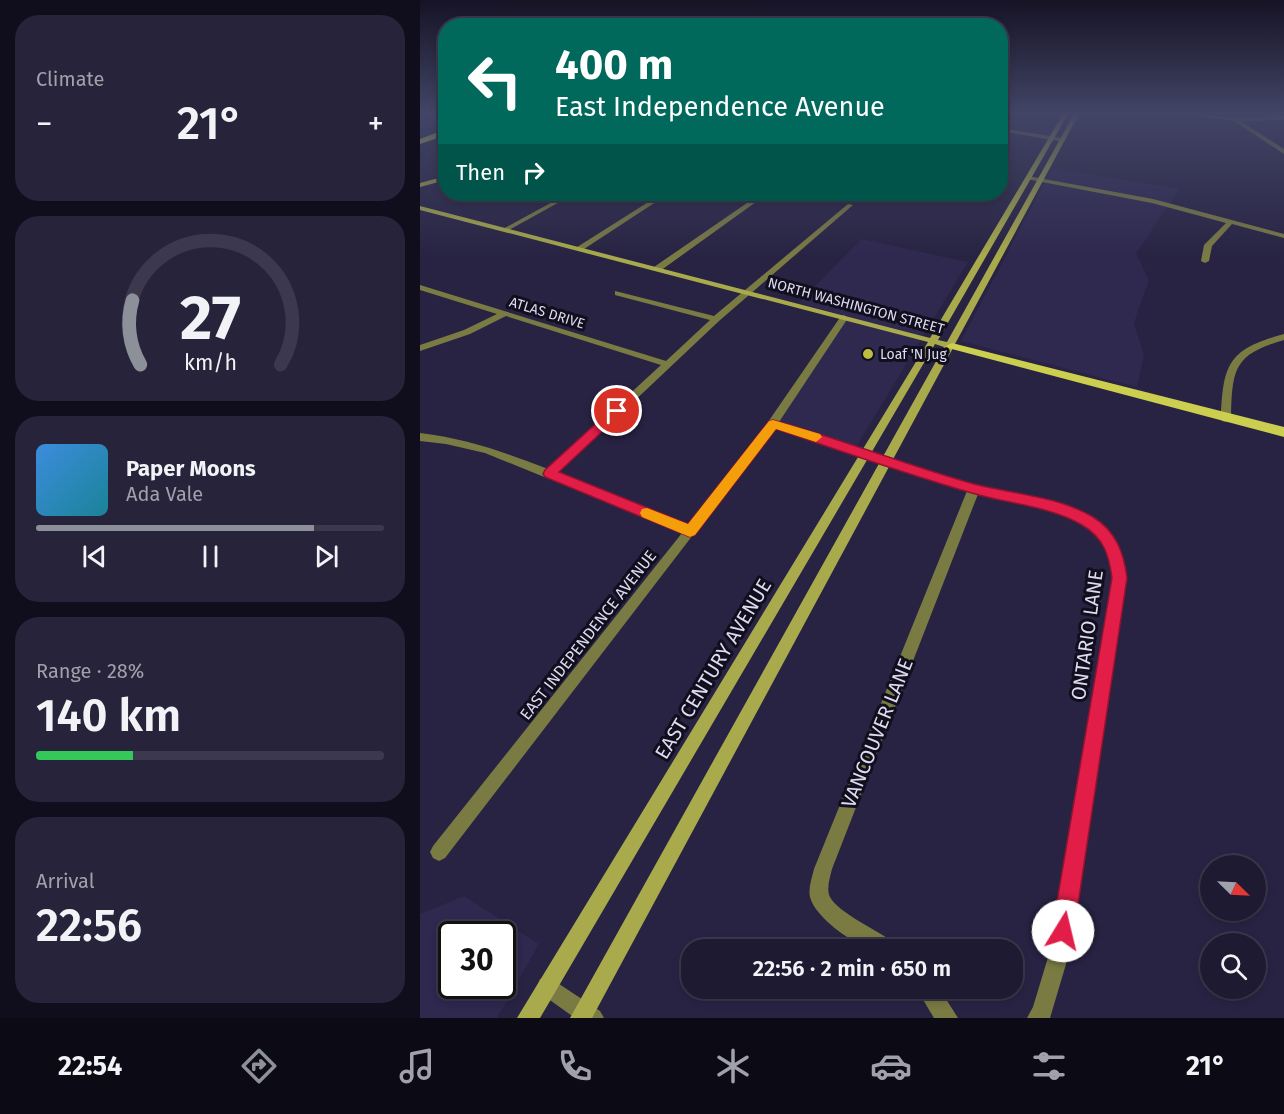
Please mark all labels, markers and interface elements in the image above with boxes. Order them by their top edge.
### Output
text: 400 m [555,40,673,90]
icon: left [456,42,534,120]
text: Climate [36,67,104,91]
text: East Independence Avenue [555,91,885,123]
text: 21° [177,97,243,151]
text: − [36,104,53,144]
text: + [368,104,384,144]
icon: right [517,156,550,189]
text: Then [456,159,505,186]
street label: NORTH WASHINGTON STREET [766,274,947,338]
text: 27 [180,282,240,357]
street label: ATLAS DRIVE [507,293,587,333]
place label: Loaf 'N Jug [880,346,947,363]
marker: Loaf 'N Jug [861,347,875,361]
text: km/h [183,351,237,377]
pin [591,385,642,436]
icon: arrive [600,394,633,427]
text: Paper Moons [126,455,256,482]
text: Ada Vale [126,482,203,506]
icon: previous [78,540,111,573]
icon: pause [194,540,227,573]
icon: next [310,540,343,573]
street label: EAST INDEPENDENCE AVENUE [516,546,660,724]
street label: ONTARIO LANE [1066,568,1108,702]
street label: EAST CENTURY AVENUE [650,575,776,763]
street label: VANCOUVER LANE [836,655,918,811]
text: Range · 28% [36,659,144,683]
text: 140 km [36,689,181,743]
north arrow [1200,855,1266,921]
map controls [1200,855,1266,999]
text: Arrival [36,869,95,893]
text: 22:56 [36,899,142,953]
position arrow [1031,899,1095,963]
speed limit sign: 30 [438,921,516,999]
button: search [1200,933,1266,999]
text: 22:56 · 2 min · 650 m [753,955,951,982]
icon: directions [238,1045,280,1087]
icon: music [396,1045,438,1087]
icon: phone [554,1045,596,1087]
icon: climate [712,1045,754,1087]
icon: car [870,1045,912,1087]
icon: filters [1028,1045,1070,1087]
text: 22:54 [58,1050,122,1082]
text: 21° [1186,1050,1226,1082]

